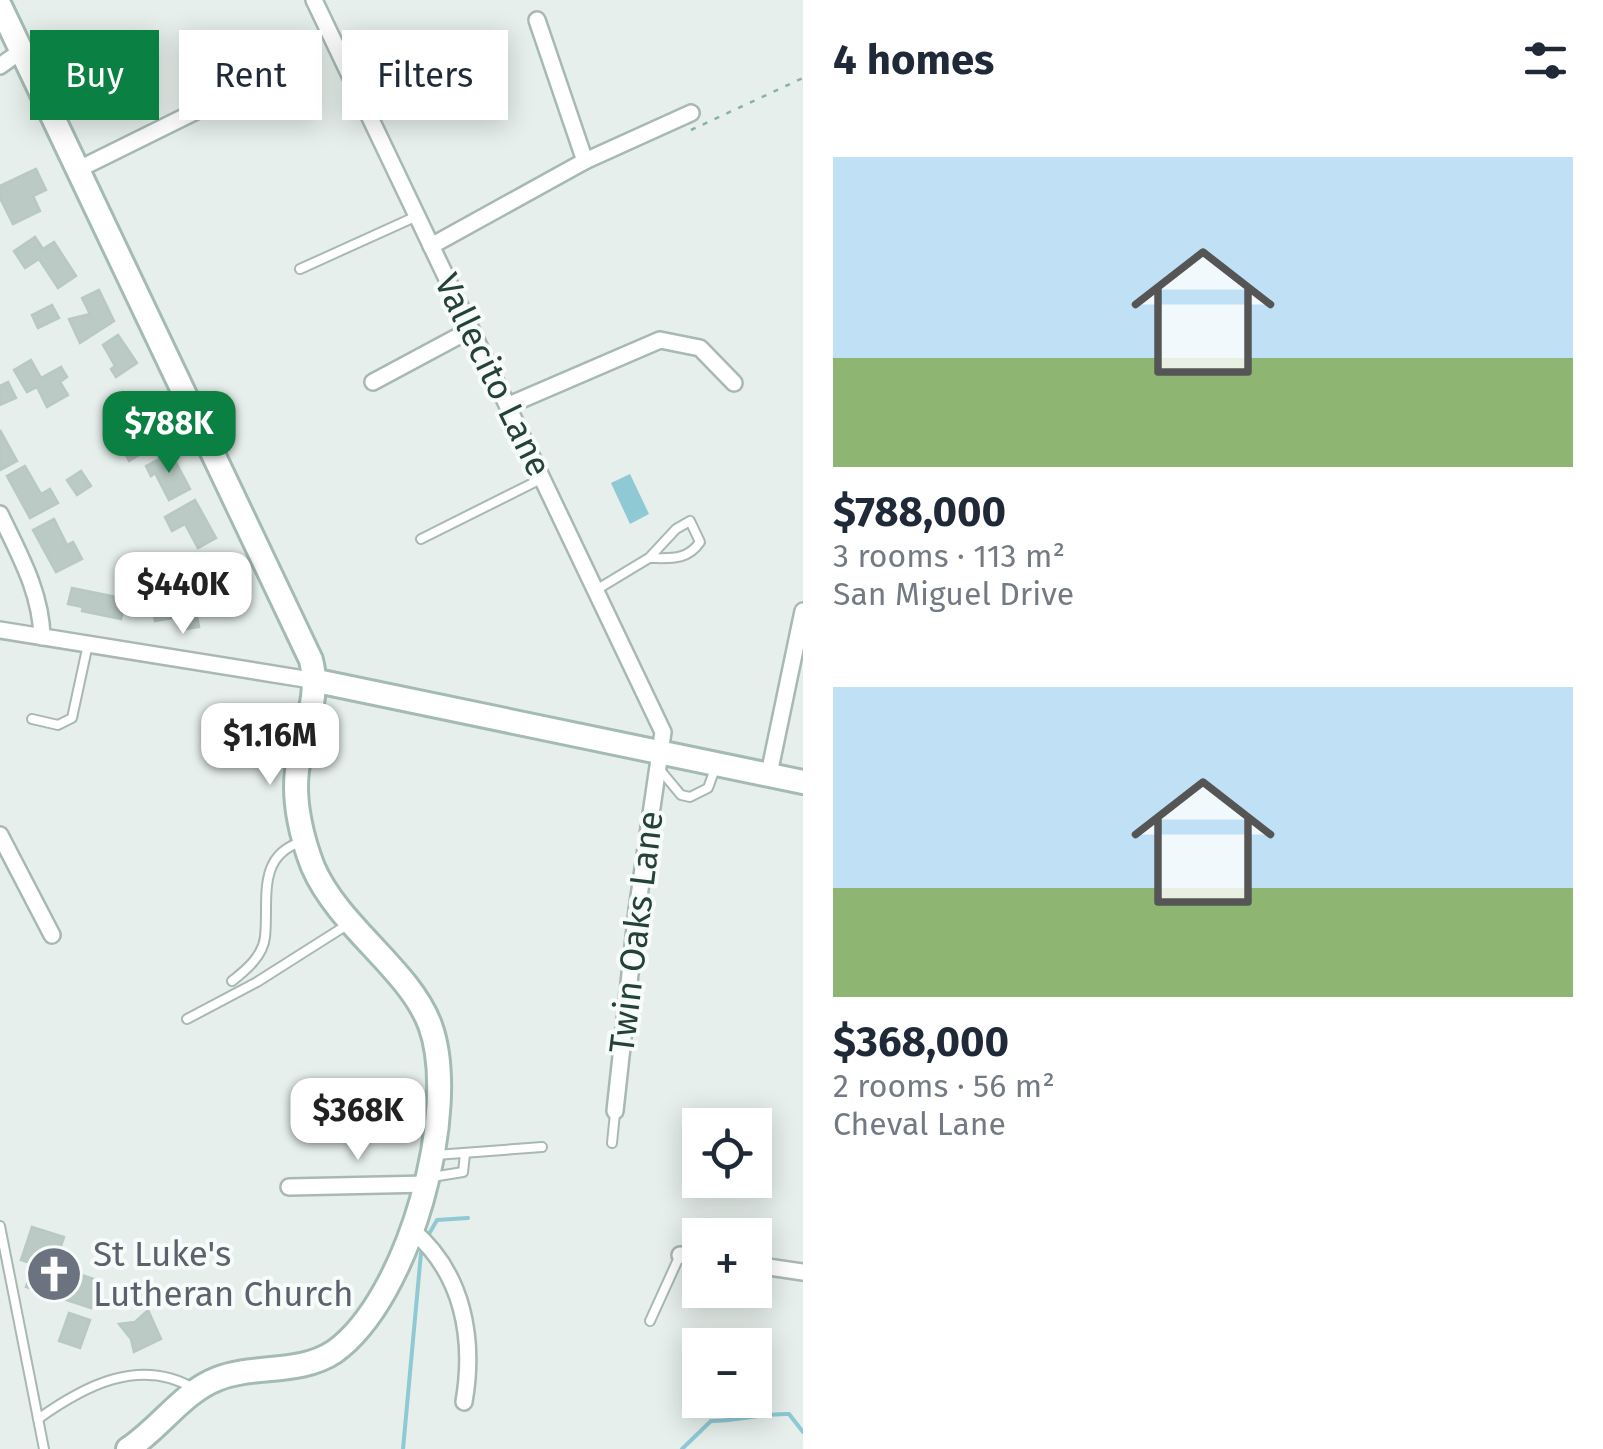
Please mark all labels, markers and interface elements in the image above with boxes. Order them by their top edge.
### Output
chip: Buy [30,30,159,120]
chip: Rent [179,30,322,120]
chip: Filters [342,30,508,120]
icon: filters [1518,33,1573,88]
text: 4 homes [833,35,994,85]
icon: home [1113,222,1293,402]
street label: Vallecito Lane [426,267,560,483]
pin: $788K [99,391,239,476]
text: $788K [125,404,213,442]
text: $788,000 [833,487,1006,537]
text: 3 rooms · 113 m² [833,537,1065,575]
pin: $440K [113,552,253,637]
text: $440K [137,565,229,603]
text: San Miguel Drive [833,575,1074,613]
pin: $1.16M [189,703,351,788]
text: $1.16M [223,716,317,754]
icon: home [1113,752,1293,932]
street label: Twin Oaks Lane [600,808,672,1056]
text: $368,000 [833,1017,1009,1067]
text: 2 rooms · 56 m² [833,1067,1055,1105]
pin: $368K [288,1078,428,1163]
text: $368K [312,1091,404,1129]
text: Cheval Lane [833,1105,1006,1143]
map controls [682,1108,772,1418]
button: locate [682,1108,772,1198]
button: + [682,1218,772,1308]
place label: St Luke's Lutheran Church [93,1233,353,1315]
church icon: St Luke's Lutheran Church [24,1244,84,1304]
button: − [682,1328,772,1418]

